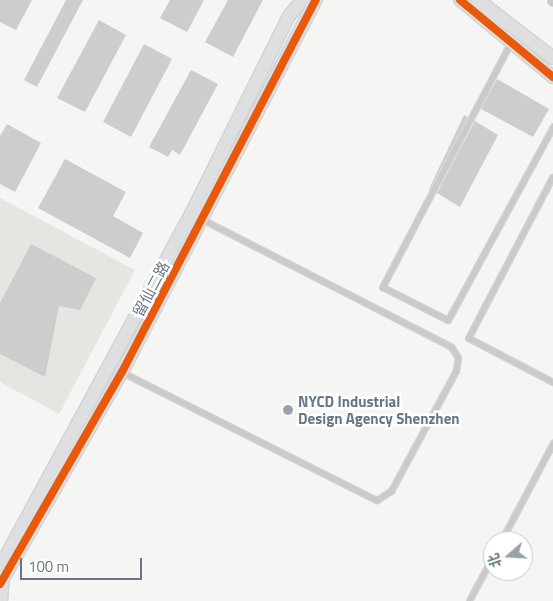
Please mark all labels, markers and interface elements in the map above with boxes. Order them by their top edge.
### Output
street label: 留仙二路 [129,258,173,320]
place label: NYCD Industrial Design Agency Shenzhen [298,392,460,427]
marker: NYCD Industrial Design Agency Shenzhen [282,404,294,416]
north arrow [483,531,533,581]
scale bar [22,548,145,580]
text: 北 [482,551,506,571]
text: 100 m [28,555,69,578]

